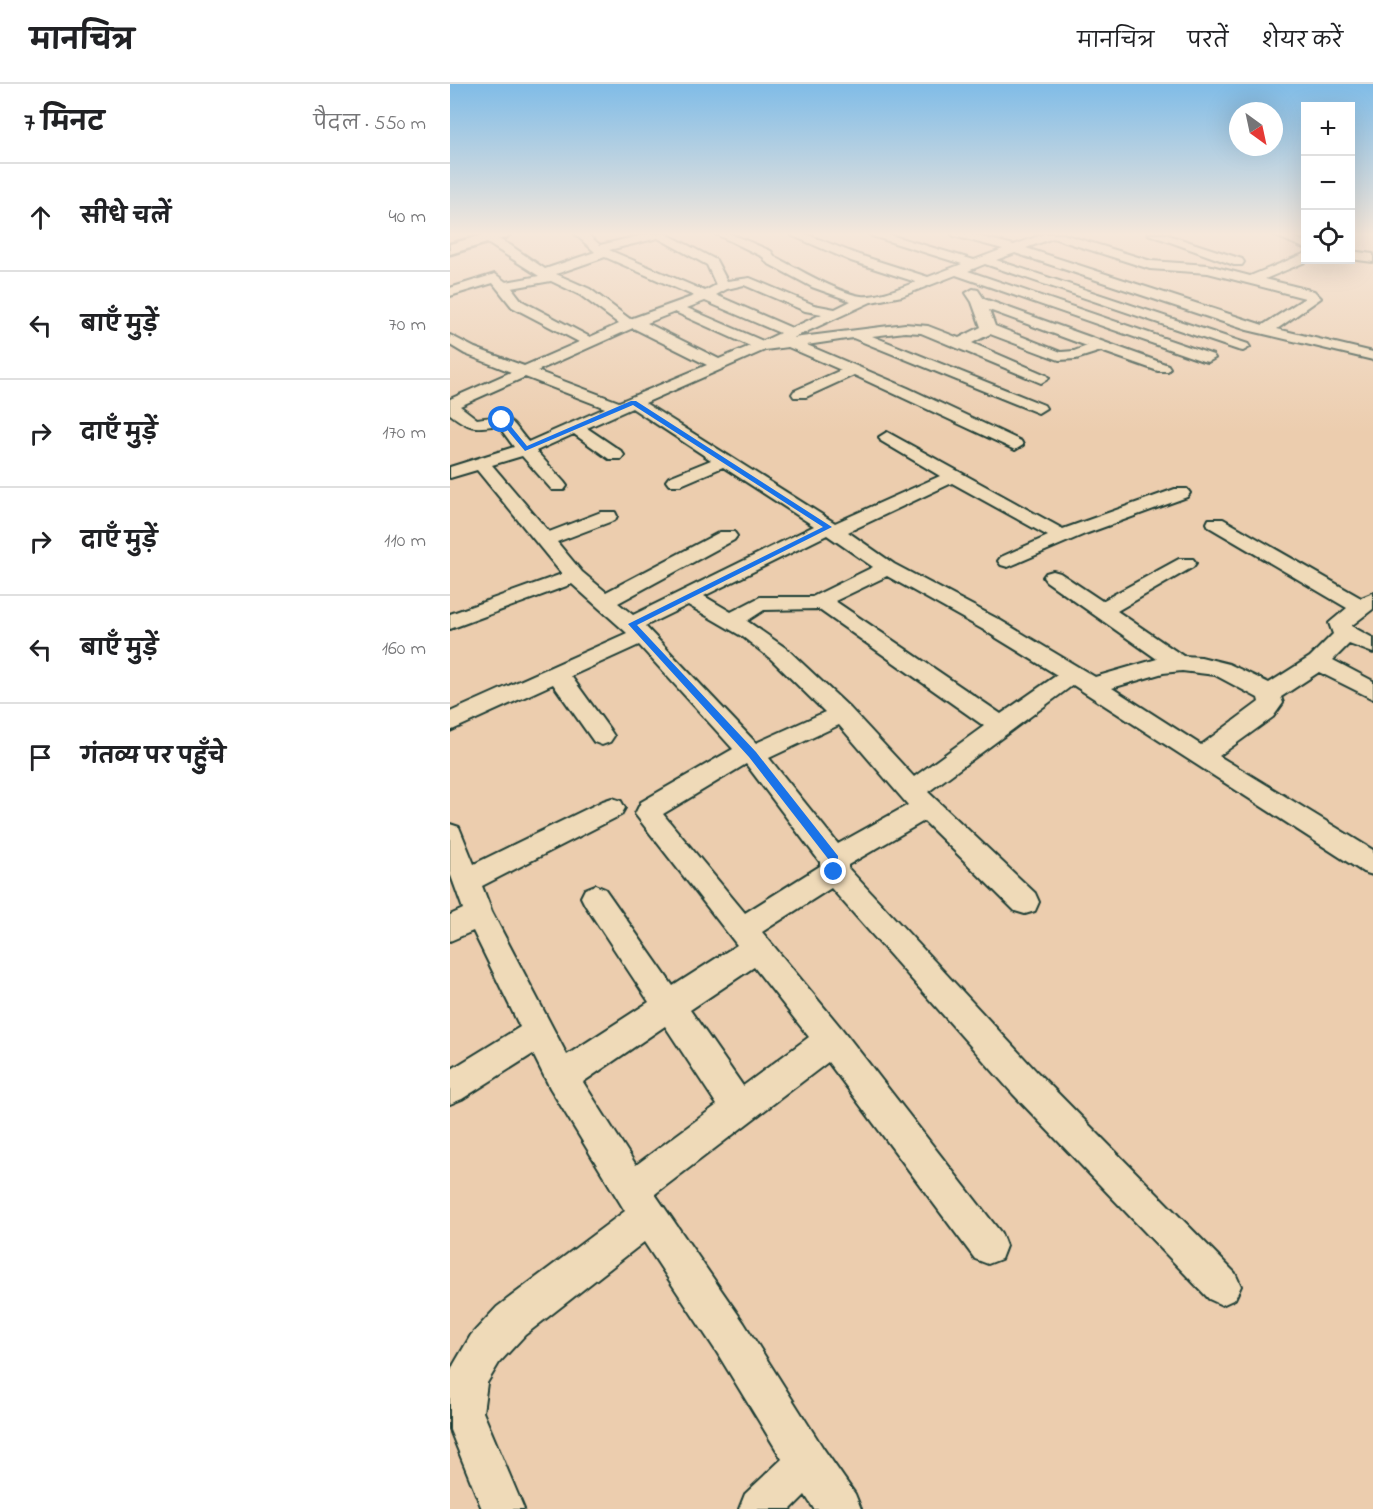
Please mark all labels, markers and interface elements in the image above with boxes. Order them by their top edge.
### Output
text: मानचित्र [30,22,134,63]
text: मानचित्र [1077,27,1154,57]
text: परतें [1187,27,1228,57]
text: शेयर करें [1261,27,1343,57]
north arrow [1229,102,1283,156]
map controls [1301,102,1355,264]
button: + [1301,102,1355,156]
text: 7 मिनट [24,105,104,143]
text: पैदल · 550 m [313,110,426,139]
button: − [1301,156,1355,210]
icon: ahead [24,201,57,234]
text: सीधे चलें [81,202,171,234]
text: 40 m [389,203,426,232]
button: locate [1301,210,1355,264]
icon: left [24,309,57,342]
text: बाएँ मुड़ें [81,310,158,342]
text: 70 m [389,311,426,340]
route start [488,406,514,432]
icon: right [24,417,57,450]
text: दाएँ मुड़ें [81,418,157,450]
text: 170 m [382,419,426,448]
icon: right [24,525,57,558]
text: दाएँ मुड़ें [81,526,157,558]
text: 110 m [384,527,426,556]
icon: left [24,633,57,666]
text: बाएँ मुड़ें [81,634,158,666]
text: 160 m [382,635,426,664]
icon: arrive [24,741,57,774]
text: गंतव्य पर पहुँचे [81,742,226,774]
route end [820,858,846,884]

